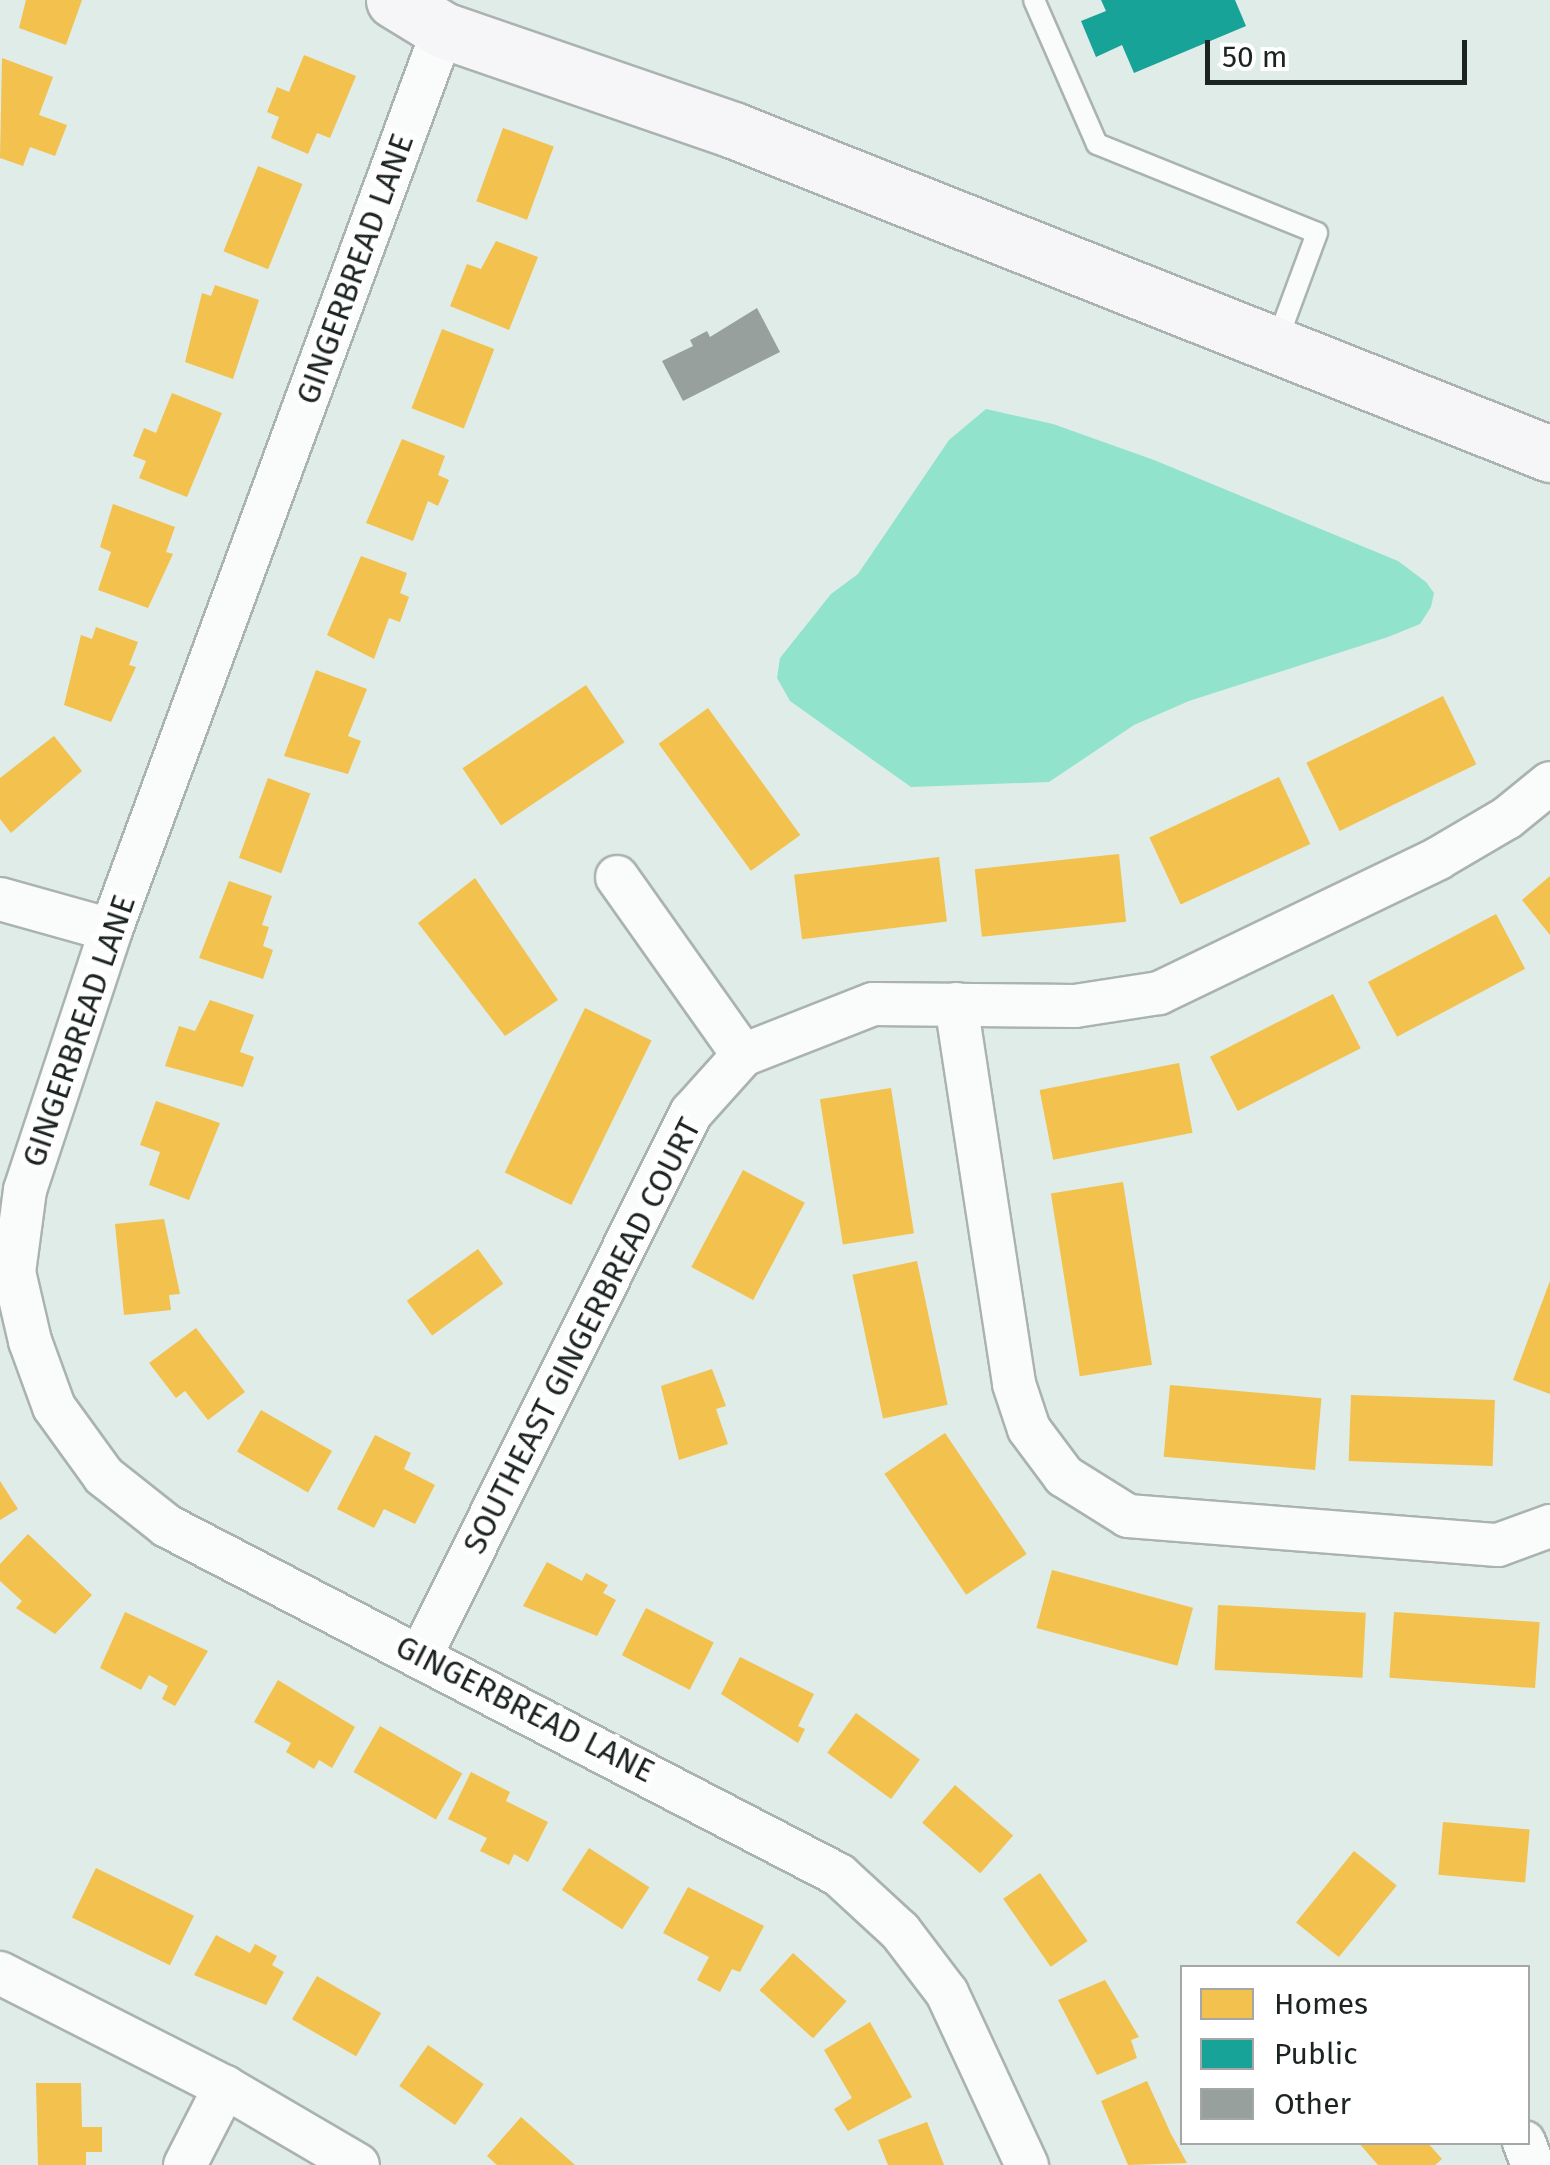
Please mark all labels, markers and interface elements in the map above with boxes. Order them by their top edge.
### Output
scale bar [1210,20,1472,82]
text: 50 m [1222,39,1287,75]
street label: GINGERBREAD LANE [288,129,422,409]
street label: GINGERBREAD LANE [14,890,144,1172]
street label: SOUTHEAST GINGERBREAD COURT [455,1112,709,1560]
street label: GINGERBREAD LANE [389,1627,661,1791]
legend [1180,1965,1530,2145]
text: Homes [1274,1986,1368,2022]
text: Public [1274,2036,1358,2072]
text: Other [1274,2086,1351,2122]

